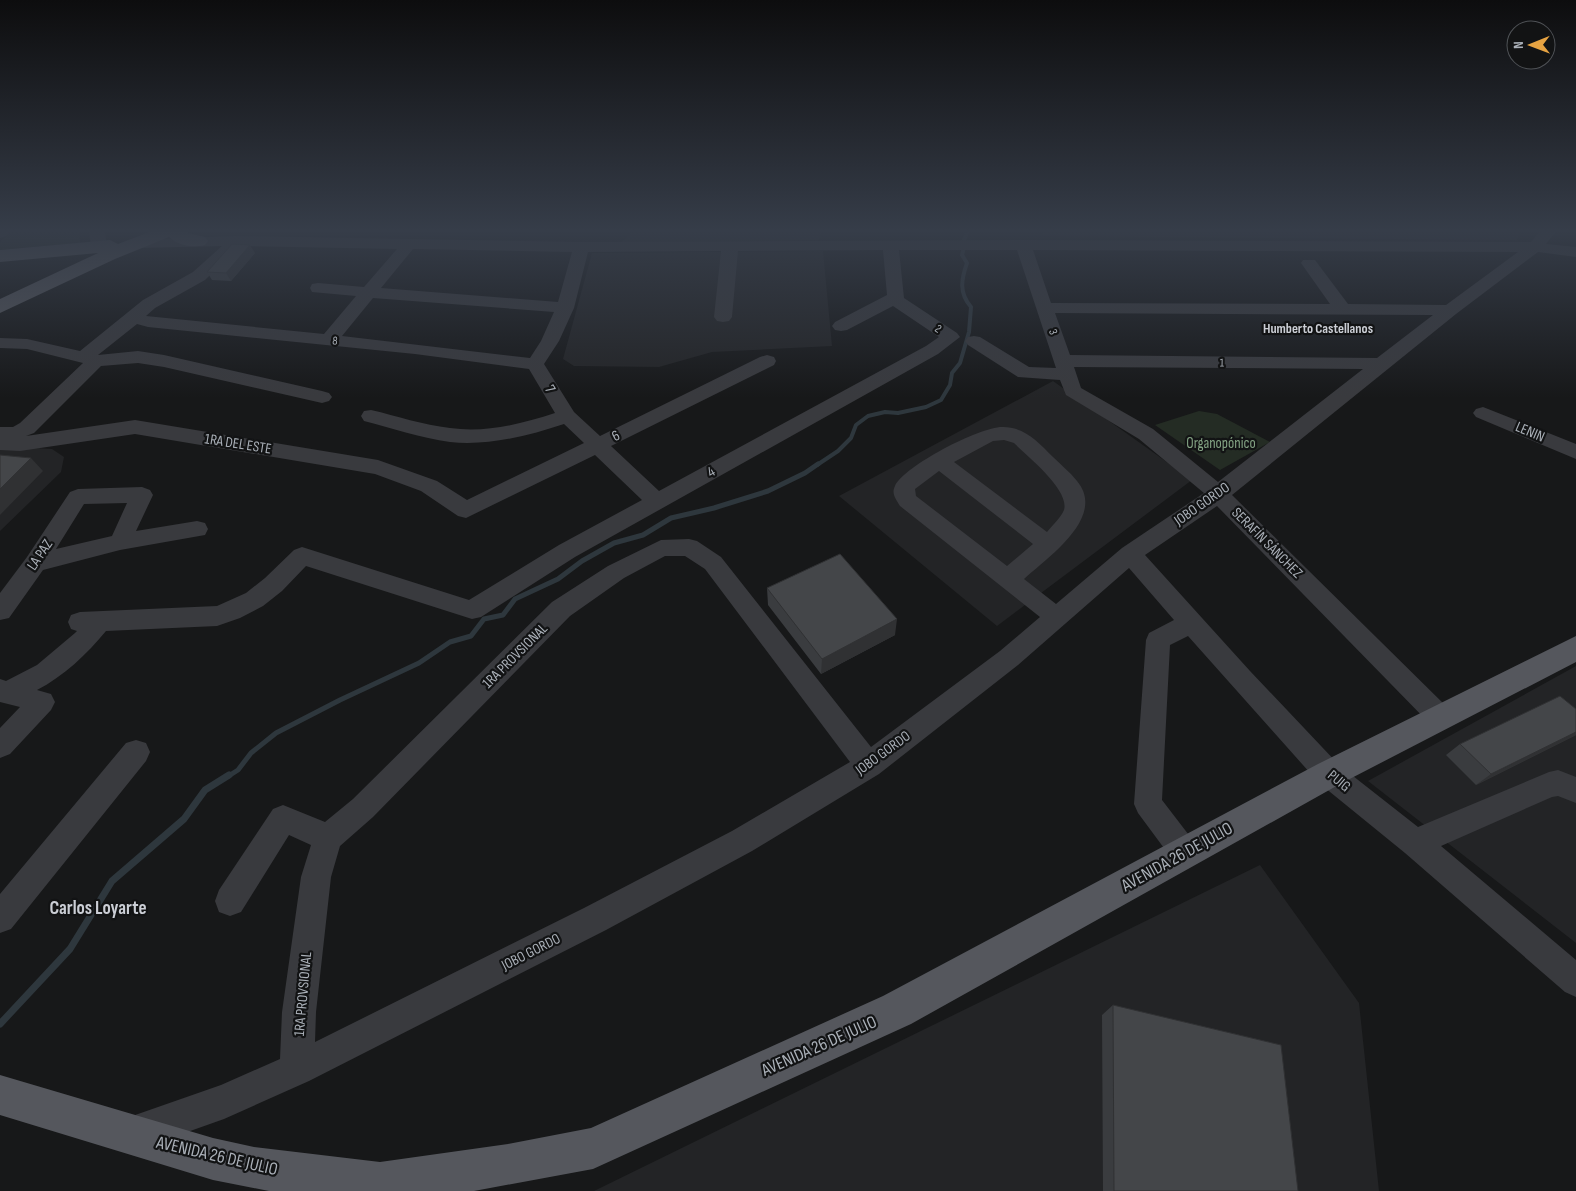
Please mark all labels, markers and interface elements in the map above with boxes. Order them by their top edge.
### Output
north arrow [1506,20,1556,70]
text: N [1510,41,1527,49]
district label: Humberto Castellanos [1263,320,1373,337]
street label: 2 [932,321,944,337]
street label: 3 [1045,327,1061,337]
street label: 8 [332,333,338,349]
street label: 1 [1220,355,1225,371]
street label: 7 [540,382,560,396]
street label: LENIN [1512,417,1548,447]
street label: 6 [609,426,623,446]
street label: 1RA DEL ESTE [203,429,273,459]
park label: Organopónico [1186,434,1256,453]
street label: 4 [704,462,718,482]
street label: JOBO GORDO [1170,478,1233,531]
street label: SERAFÍN SÁNCHEZ [1228,504,1306,582]
street label: LA PAZ [23,536,57,574]
street label: 1RA PROVSIONAL [478,619,552,693]
street label: JOBO GORDO [851,727,914,780]
street label: PUIG [1324,766,1354,796]
street label: AVENIDA 26 DE JULIO [1117,818,1236,897]
district label: Carlos Loyarte [50,897,147,920]
street label: JOBO GORDO [497,929,564,975]
street label: 1RA PROVSIONAL [290,951,316,1037]
street label: AVENIDA 26 DE JULIO [757,1011,880,1081]
street label: AVENIDA 26 DE JULIO [153,1132,280,1180]

